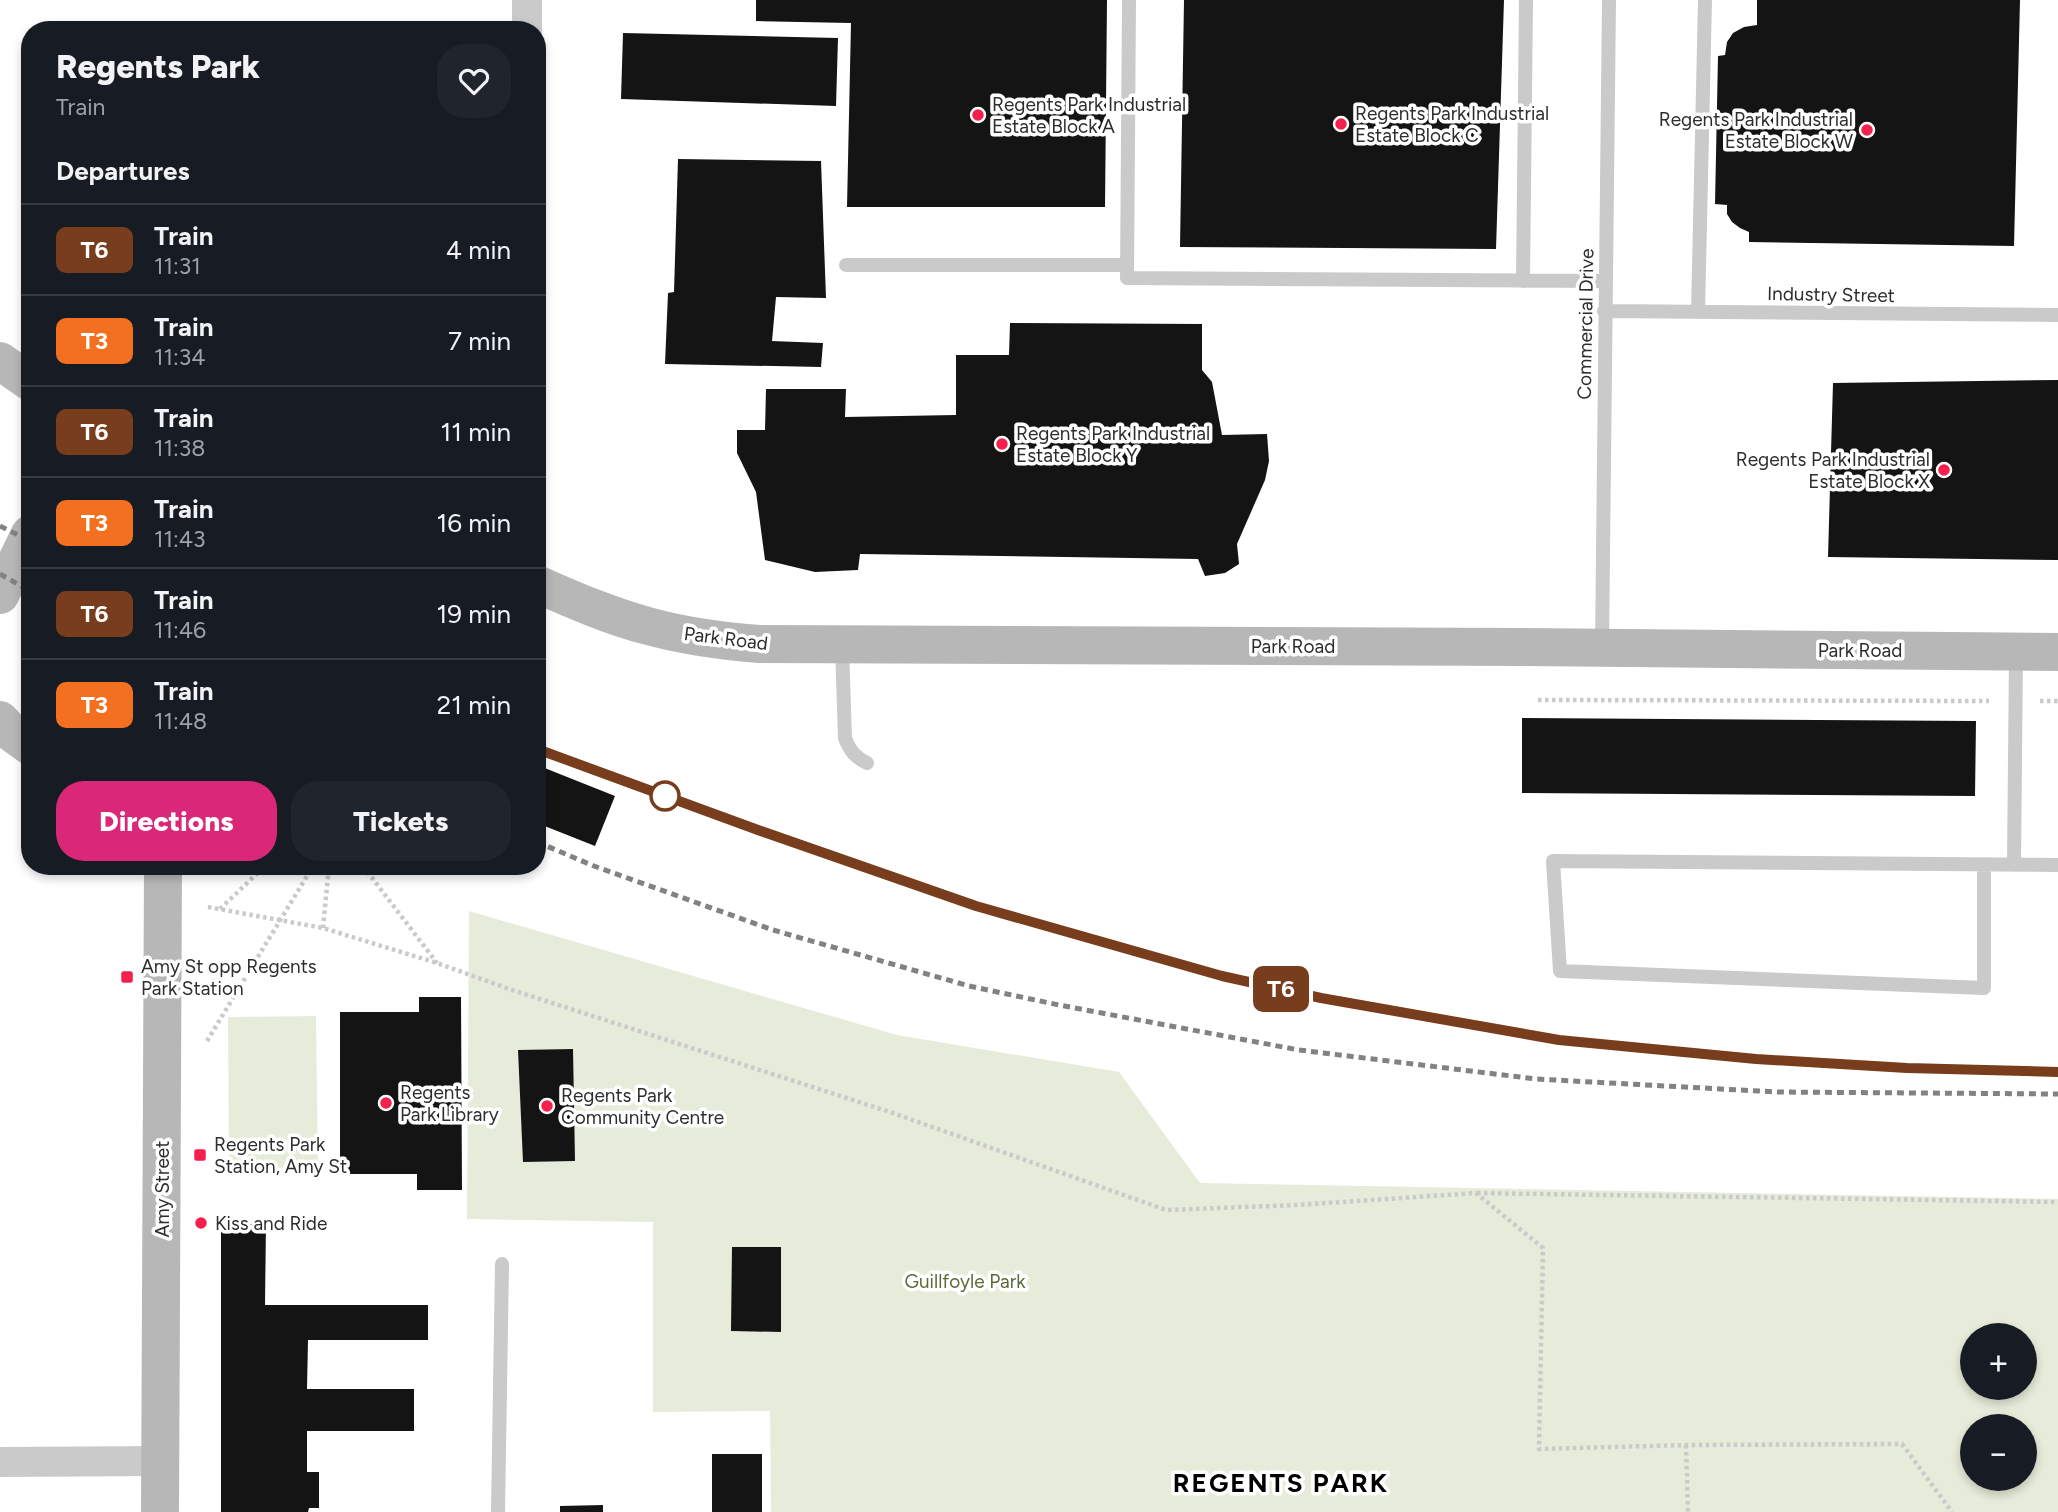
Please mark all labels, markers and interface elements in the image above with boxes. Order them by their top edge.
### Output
button: heart [437,44,511,118]
text: Regents Park [56,47,260,86]
text: Train [56,93,105,121]
place label: Regents Park Industrial Estate Block A [992,93,1186,138]
place label: Regents Park Industrial Estate Block C [1355,102,1549,147]
marker: Regents Park Industrial Estate Block A [970,107,986,123]
place label: Regents Park Industrial Estate Block W [1659,108,1854,153]
marker: Regents Park Industrial Estate Block C [1333,116,1349,132]
marker: Regents Park Industrial Estate Block W [1859,122,1875,138]
text: Departures [56,155,190,187]
text: Train [154,220,214,252]
text: 4 min [446,234,511,266]
text: T6 [81,235,108,264]
street label: Commercial Drive [1573,248,1598,400]
text: 11:31 [154,252,201,280]
street label: Industry Street [1767,282,1895,307]
text: Train [154,311,214,343]
text: 7 min [448,325,511,357]
text: T3 [81,326,108,355]
text: 11:34 [154,343,206,371]
text: Train [154,402,214,434]
text: 11 min [440,416,511,448]
text: T6 [81,417,108,446]
place label: Regents Park Industrial Estate Block Y [1016,422,1210,467]
text: 11:38 [154,434,205,462]
marker: Regents Park Industrial Estate Block Y [994,436,1010,452]
place label: Regents Park Industrial Estate Block X [1736,448,1930,493]
marker: Regents Park Industrial Estate Block X [1936,462,1952,478]
text: Train [154,493,214,525]
text: 16 min [436,507,511,539]
text: T3 [81,508,108,537]
text: 11:43 [154,525,206,553]
text: Train [154,584,214,616]
text: 19 min [436,598,511,630]
text: T6 [81,599,108,628]
text: 11:46 [154,616,206,644]
street label: Park Road [683,622,769,655]
street label: Park Road [1251,635,1335,658]
street label: Park Road [1818,639,1902,662]
text: Train [154,675,214,707]
text: 21 min [437,689,511,721]
text: T3 [81,690,108,719]
text: 11:48 [154,707,207,735]
button: Directions [56,781,277,861]
button: Tickets [291,781,511,861]
unlabelled marker [650,781,680,811]
place label: Amy St opp Regents Park Station [141,955,317,1000]
line badge: T6 [1250,966,1312,1012]
marker: Amy St opp Regents Park Station [119,969,135,985]
text: T6 [1267,974,1295,1003]
place label: Regents Park Library [400,1081,499,1126]
place label: Regents Park Community Centre [561,1084,724,1129]
marker: Regents Park Library [378,1095,394,1111]
marker: Regents Park Community Centre [539,1098,555,1114]
place label: Regents Park Station, Amy St [214,1133,347,1178]
street label: Amy Street [151,1141,174,1237]
marker: Regents Park Station, Amy St [192,1147,208,1163]
place label: Kiss and Ride [215,1212,327,1235]
marker: Kiss and Ride [193,1215,209,1231]
park label: Guillfoyle Park [905,1270,1026,1293]
map controls [1960,1323,2037,1491]
button: + [1960,1323,2037,1400]
button: − [1960,1414,2037,1491]
district label: REGENTS PARK [1173,1467,1389,1499]

